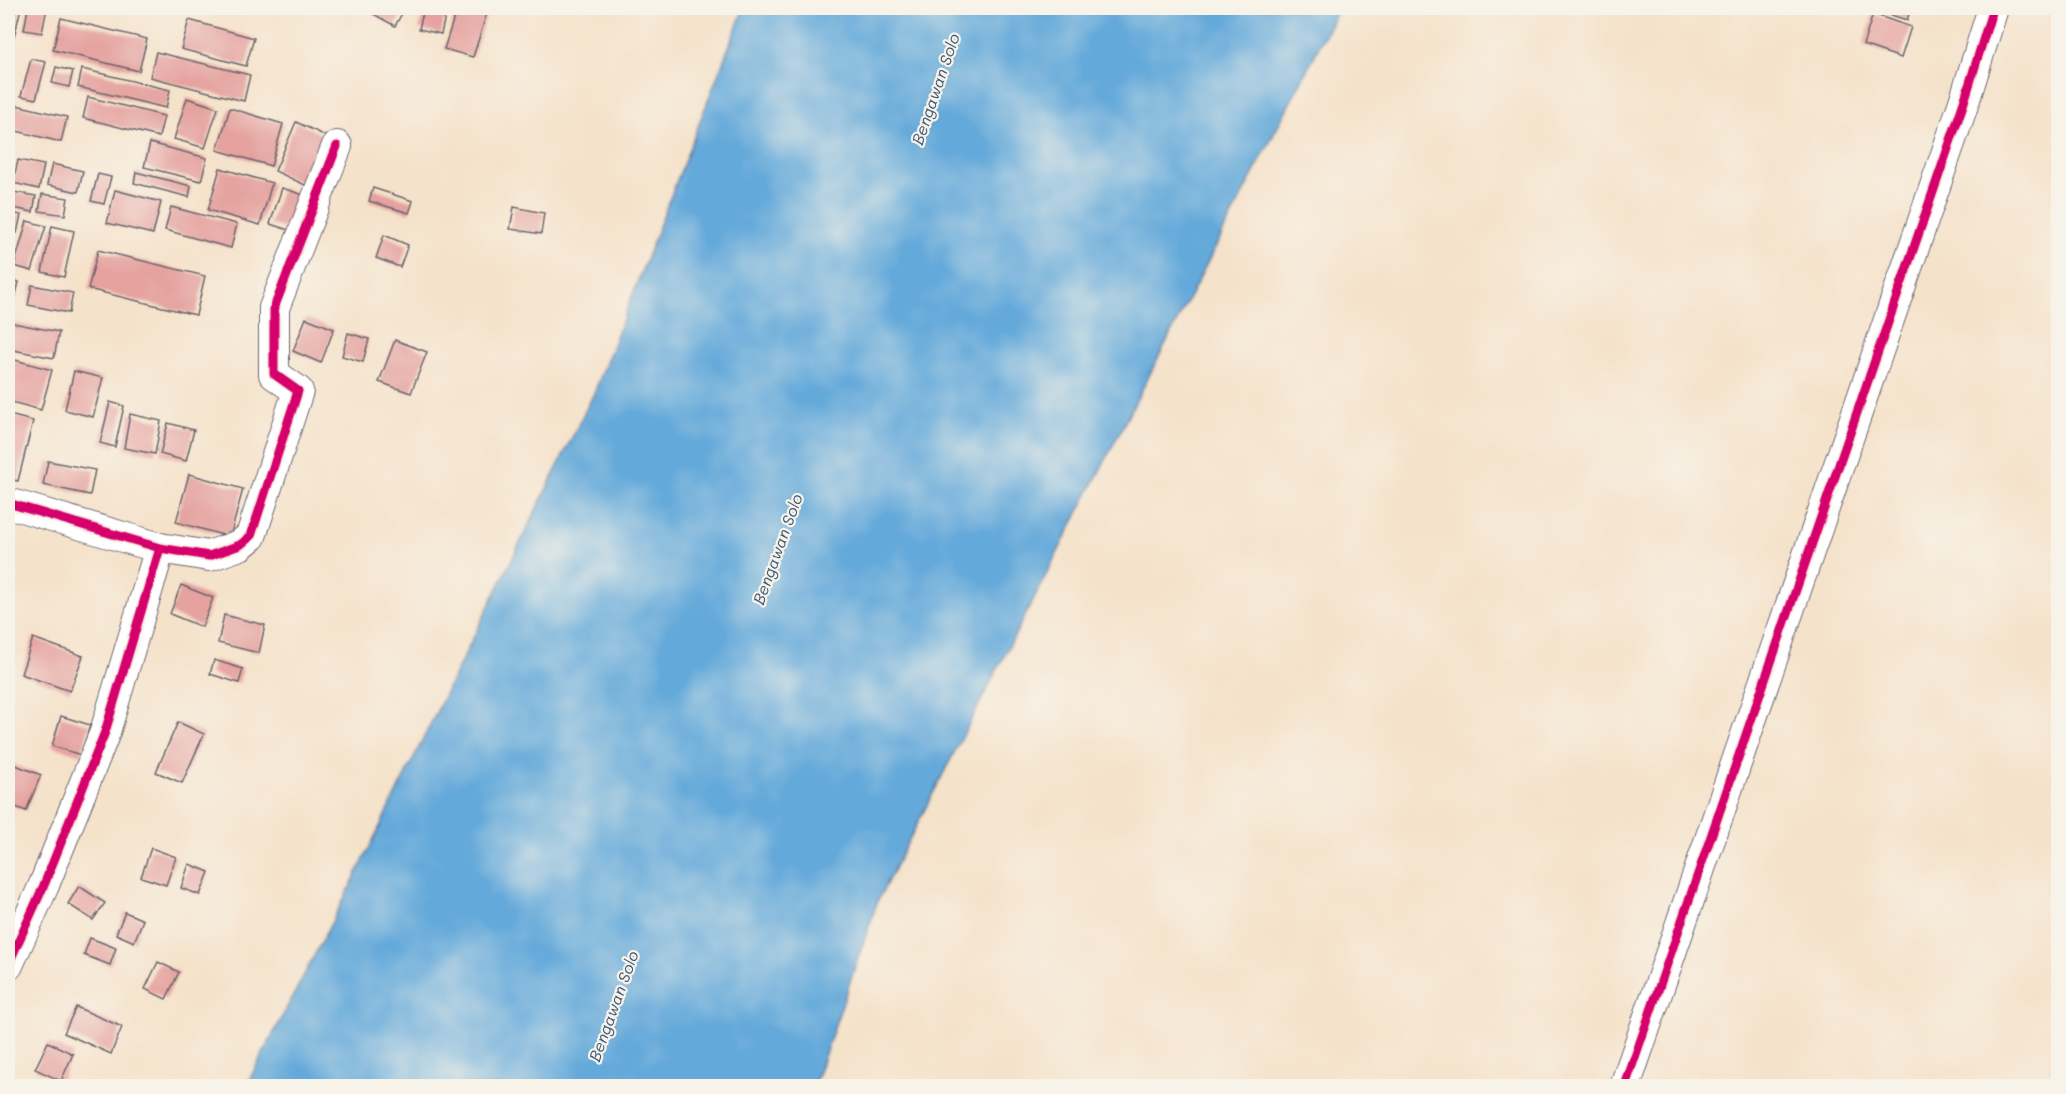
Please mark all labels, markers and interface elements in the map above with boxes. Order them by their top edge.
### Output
water label: Bengawan Solo [906,30,964,147]
water label: Bengawan Solo [747,490,807,607]
water label: Bengawan Solo [583,947,643,1064]

